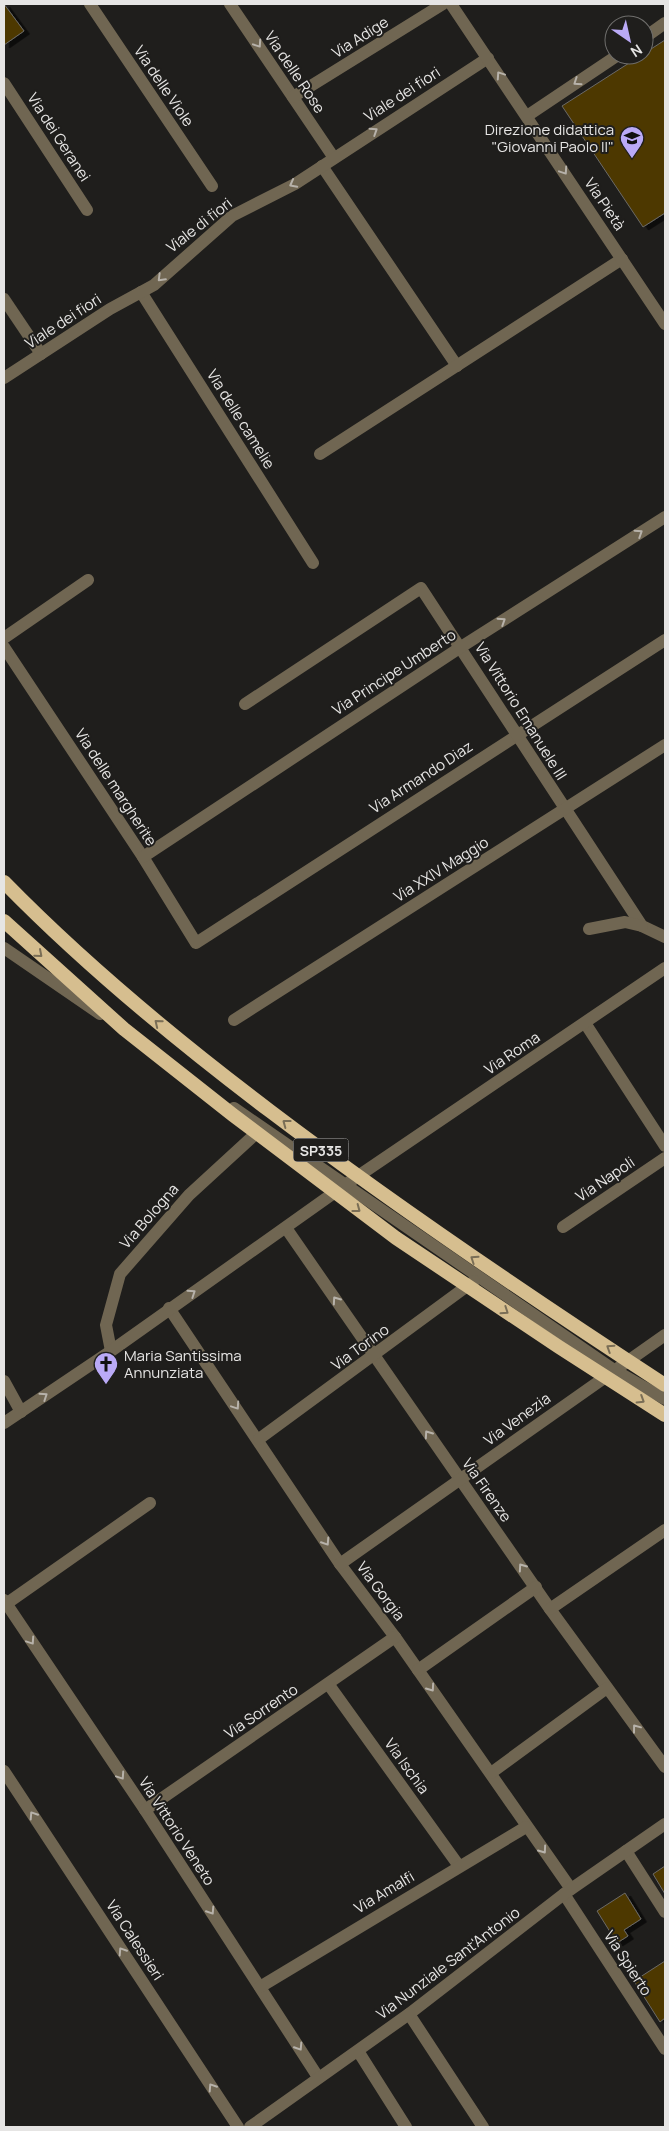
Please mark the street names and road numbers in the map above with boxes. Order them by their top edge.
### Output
street label: Via Adige [328,11,393,63]
street label: Via delle Rose [260,27,330,117]
street label: Via delle Viole [129,41,199,131]
street label: Viale dei fiori [360,62,444,126]
street label: Via dei Geranei [23,89,95,185]
street label: Via Pietà [580,174,630,234]
street label: Viale di fiori [162,193,236,257]
street label: Viale dei fiori [21,289,105,353]
street label: Via delle camelie [202,365,280,473]
street label: Via Principe Umberto [328,624,460,720]
street label: Via Vittorio Emanuele III [470,638,572,784]
street label: Via delle margherite [70,724,162,850]
street label: Via Armando Diaz [365,736,477,818]
street label: Via XXIV Maggio [389,831,493,907]
street label: Via Roma [480,1027,544,1079]
road number: SP335 [294,1138,348,1162]
street label: Via Napoli [571,1152,639,1206]
street label: Via Bologna [115,1179,183,1253]
street label: Via Torino [327,1319,393,1375]
street label: Via Venezia [479,1388,555,1450]
street label: Via Firenze [457,1454,517,1526]
street label: Via Gorgia [352,1557,410,1625]
street label: Via Sorrento [220,1679,302,1743]
street label: Via Ischia [380,1734,434,1798]
street label: Via Vittorio Veneto [134,1773,220,1889]
street label: Via Amalfi [350,1866,418,1918]
street label: Via Calessieri [101,1896,169,1984]
street label: Via Nunziale Sant'Antonio [372,1902,524,2024]
street label: Via Spierto [599,1926,657,2000]

